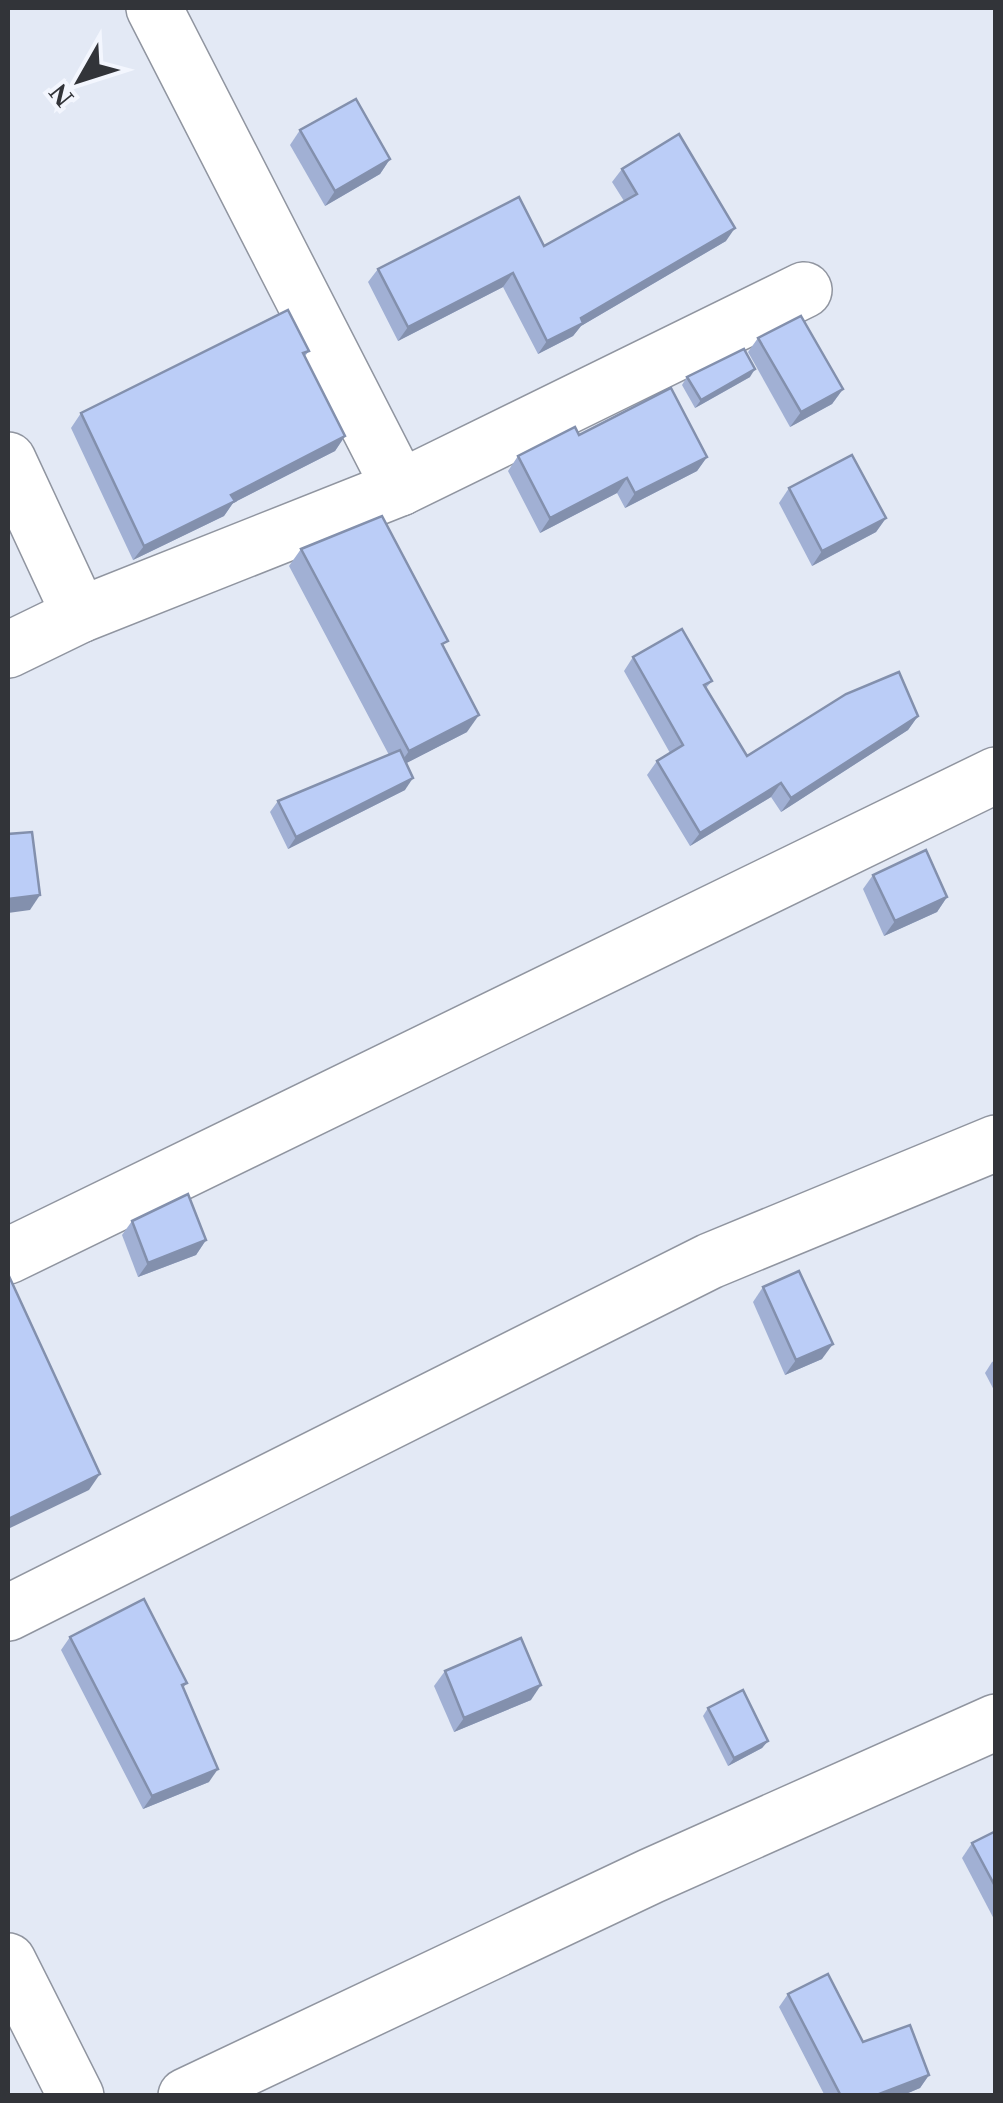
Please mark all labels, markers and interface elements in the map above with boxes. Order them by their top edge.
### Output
north arrow [30,30,130,130]
text: N [43,78,79,113]

